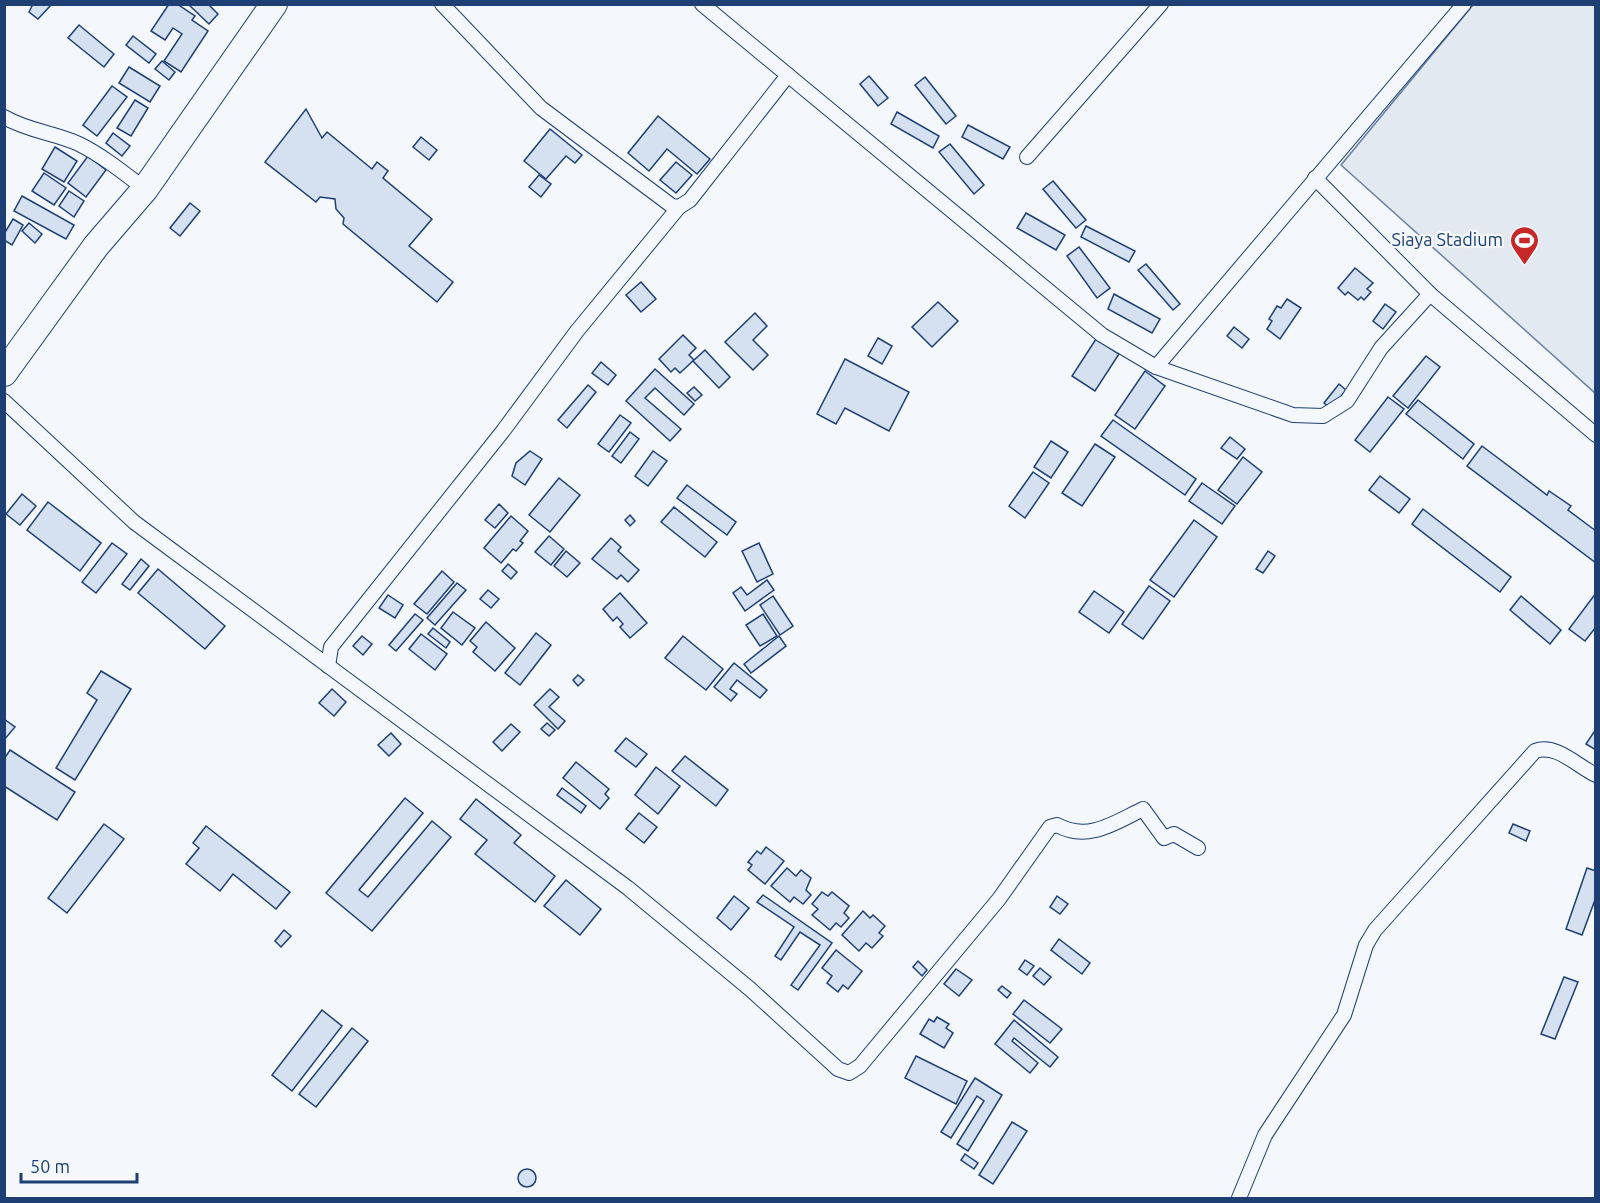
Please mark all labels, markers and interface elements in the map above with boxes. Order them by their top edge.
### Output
sports icon: Siaya Stadium [1508,224,1540,266]
place label: Siaya Stadium [1391,229,1503,249]
scale bar [21,1146,136,1184]
text: 50 m [30,1156,70,1176]

